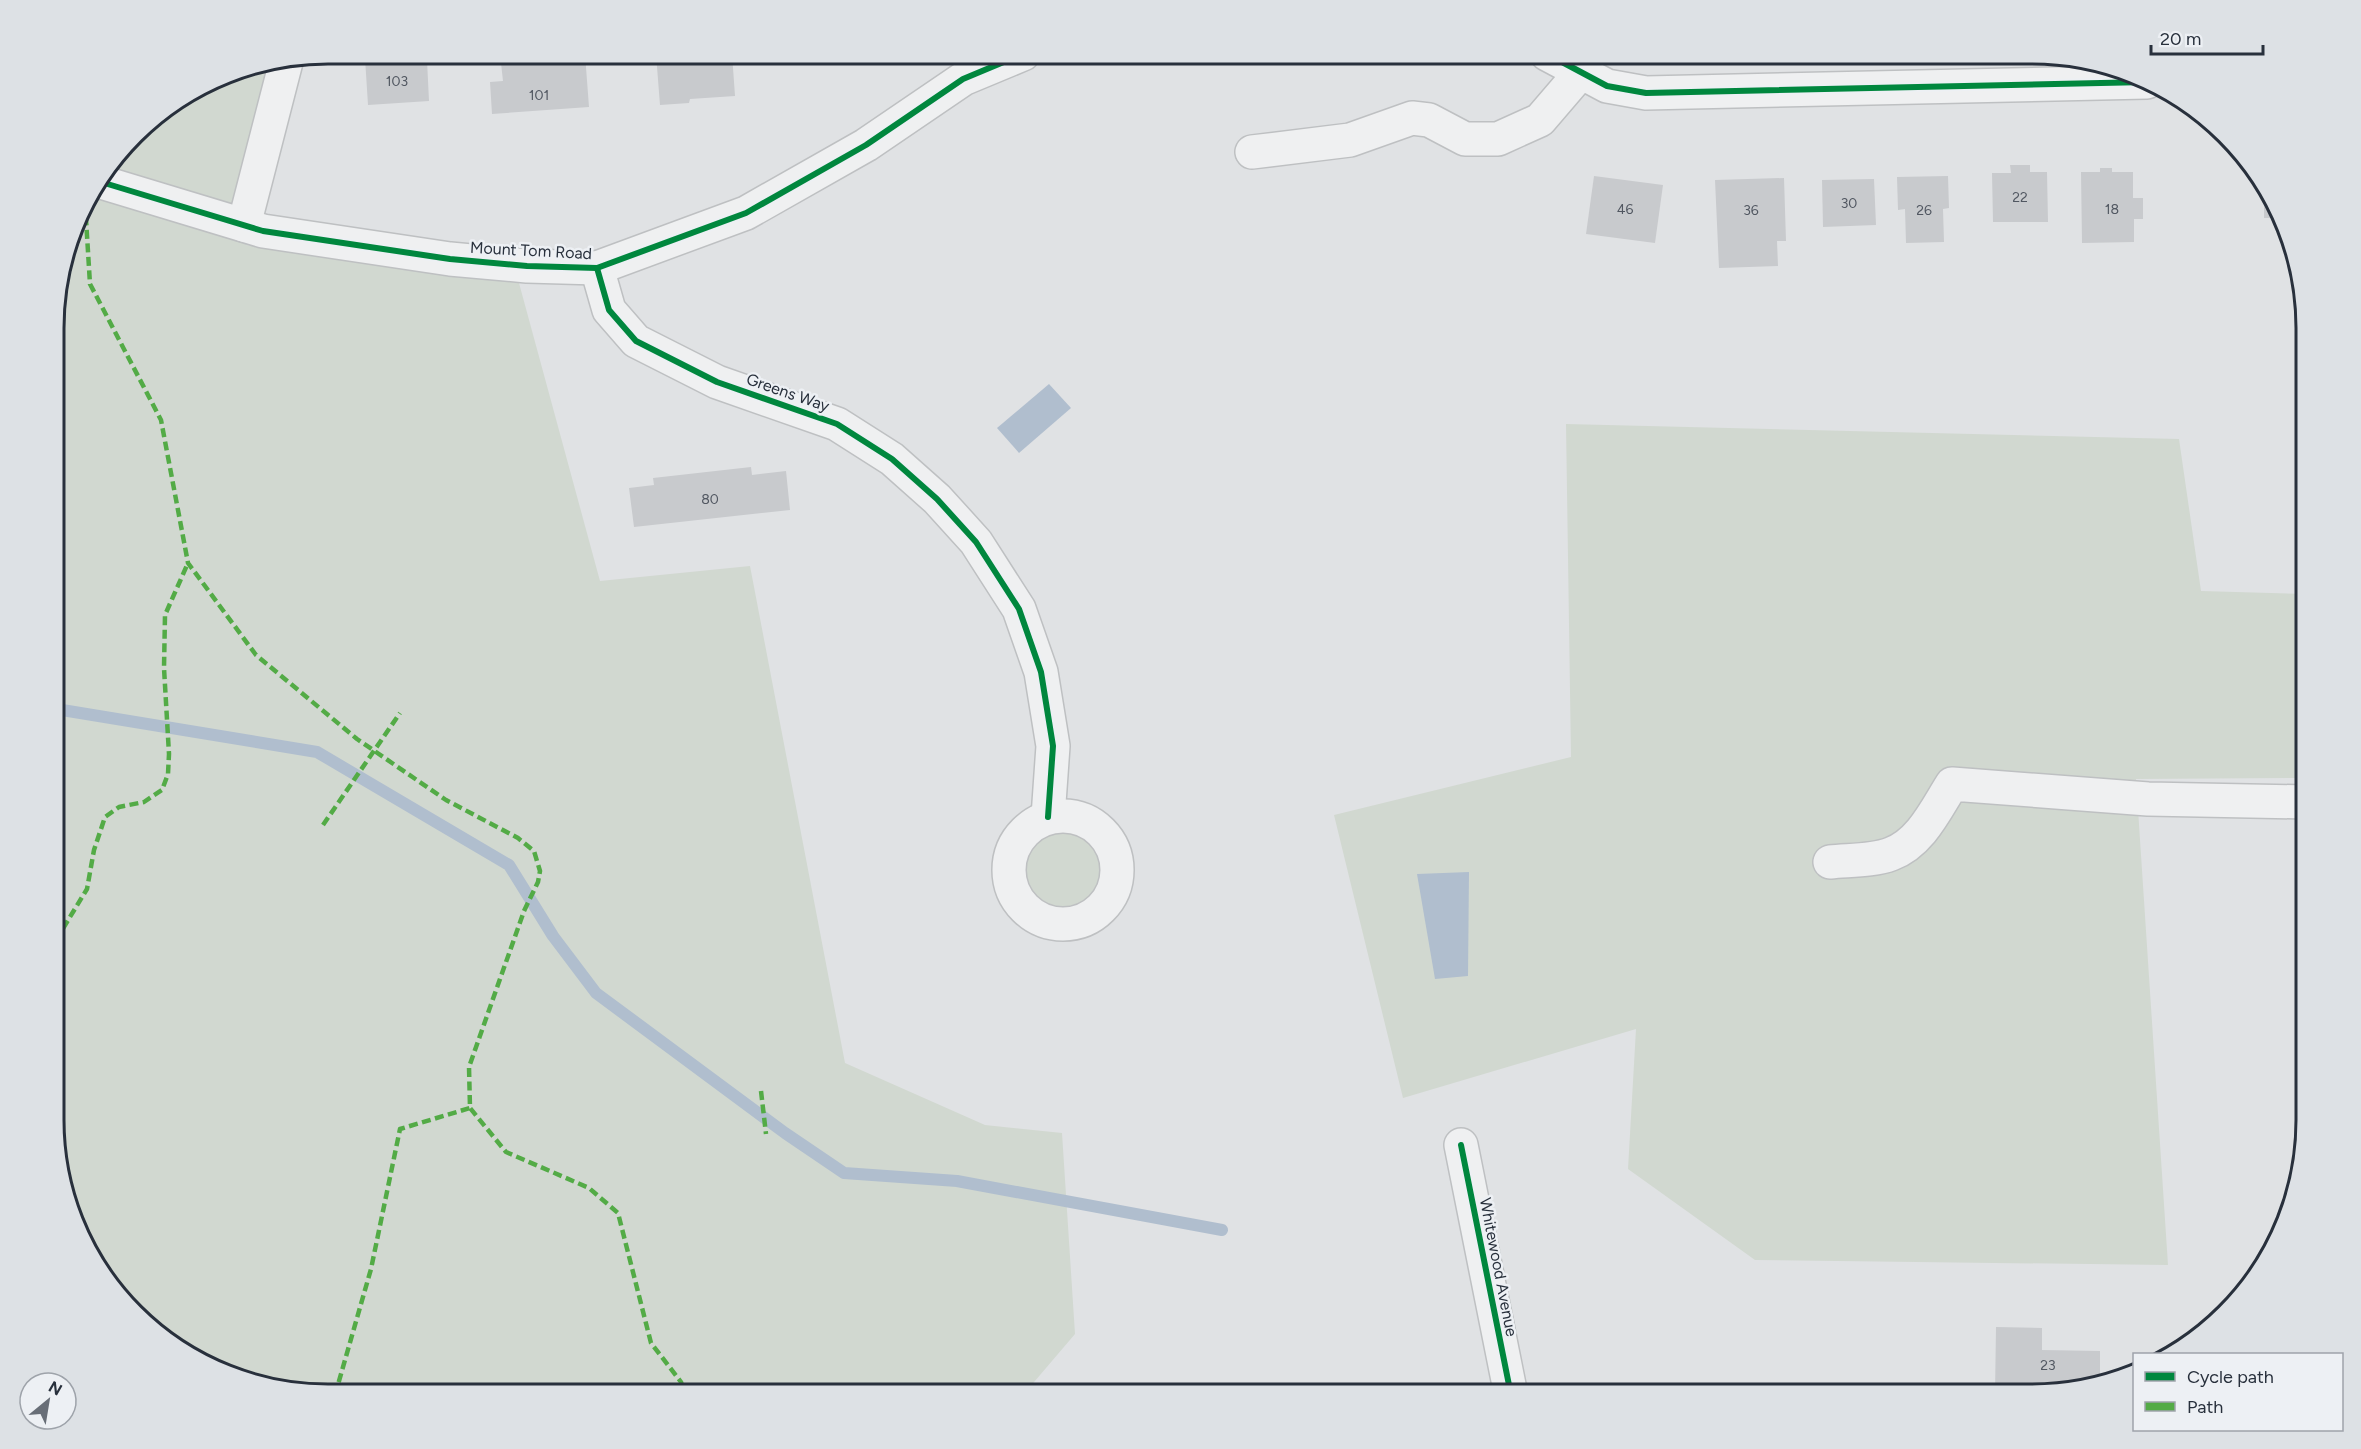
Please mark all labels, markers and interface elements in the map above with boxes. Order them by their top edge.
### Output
scale bar [2151,18,2264,56]
text: 20 m [2160,28,2201,50]
house number: 103 [386,73,408,90]
house number: 101 [529,87,549,104]
house number: 22 [2012,189,2028,206]
house number: 30 [1841,195,1857,212]
house number: 46 [1617,201,1633,218]
house number: 18 [2105,201,2119,218]
house number: 36 [1743,202,1759,219]
house number: 26 [1916,202,1932,219]
street label: Mount Tom Road [469,238,592,263]
street label: Greens Way [744,369,832,416]
house number: 80 [701,491,719,508]
street label: Whitewood Avenue [1476,1196,1521,1338]
legend [2133,1353,2343,1431]
house number: 23 [2040,1357,2056,1374]
text: Cycle path [2187,1366,2274,1388]
north arrow [18,1371,78,1431]
text: N [45,1377,65,1400]
text: Path [2187,1396,2223,1418]

